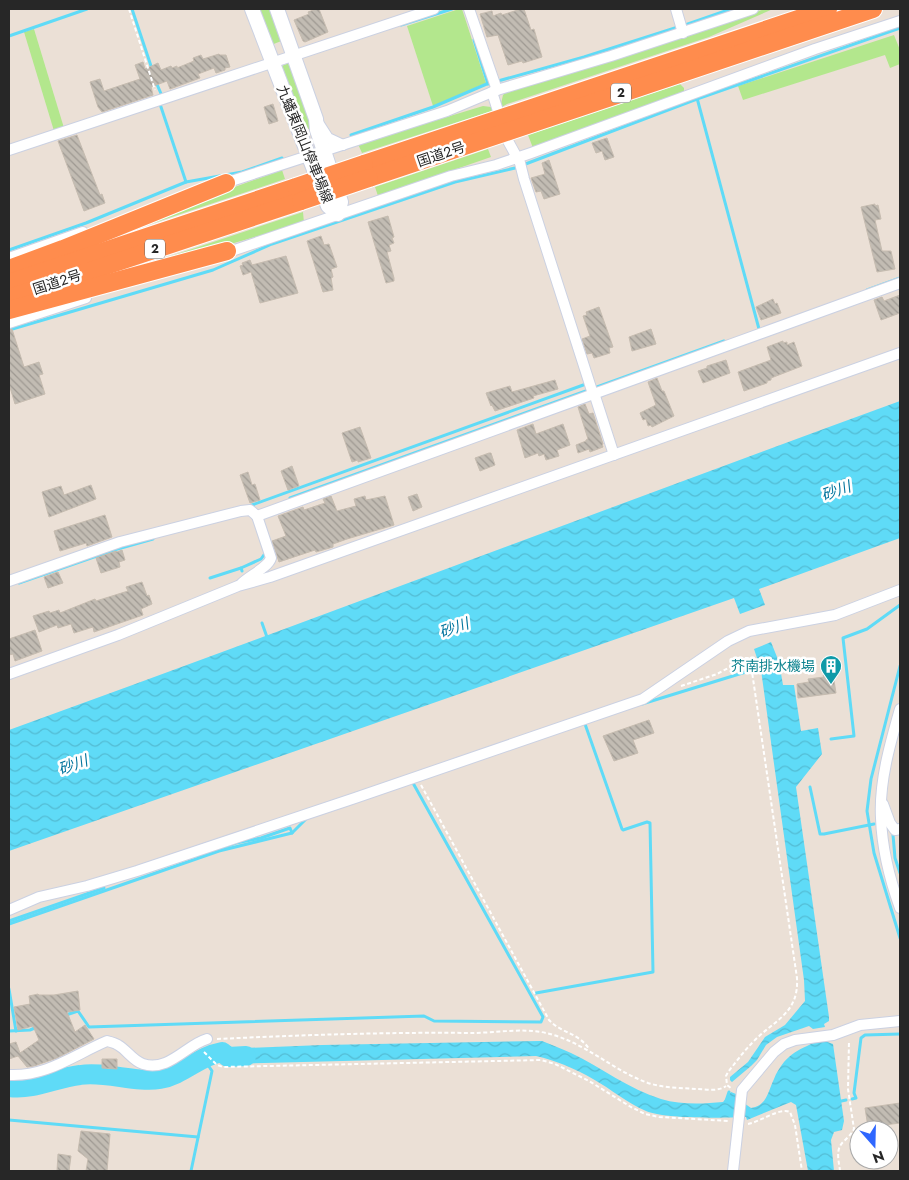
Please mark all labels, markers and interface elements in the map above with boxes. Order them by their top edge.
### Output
street label: 九蟠東岡山停車場線 [272,82,338,206]
road number: 2 [611,84,631,102]
street label: 国道2号 [414,136,468,172]
road number: 2 [145,240,165,258]
street label: 国道2号 [30,265,84,299]
water label: 砂川 [818,475,856,506]
water label: 砂川 [436,612,474,643]
building icon: 芥南排水機場 [819,654,843,685]
place label: 芥南排水機場 [731,656,815,676]
water label: 砂川 [55,749,93,780]
north arrow [849,1120,899,1170]
text: N [870,1146,887,1169]

